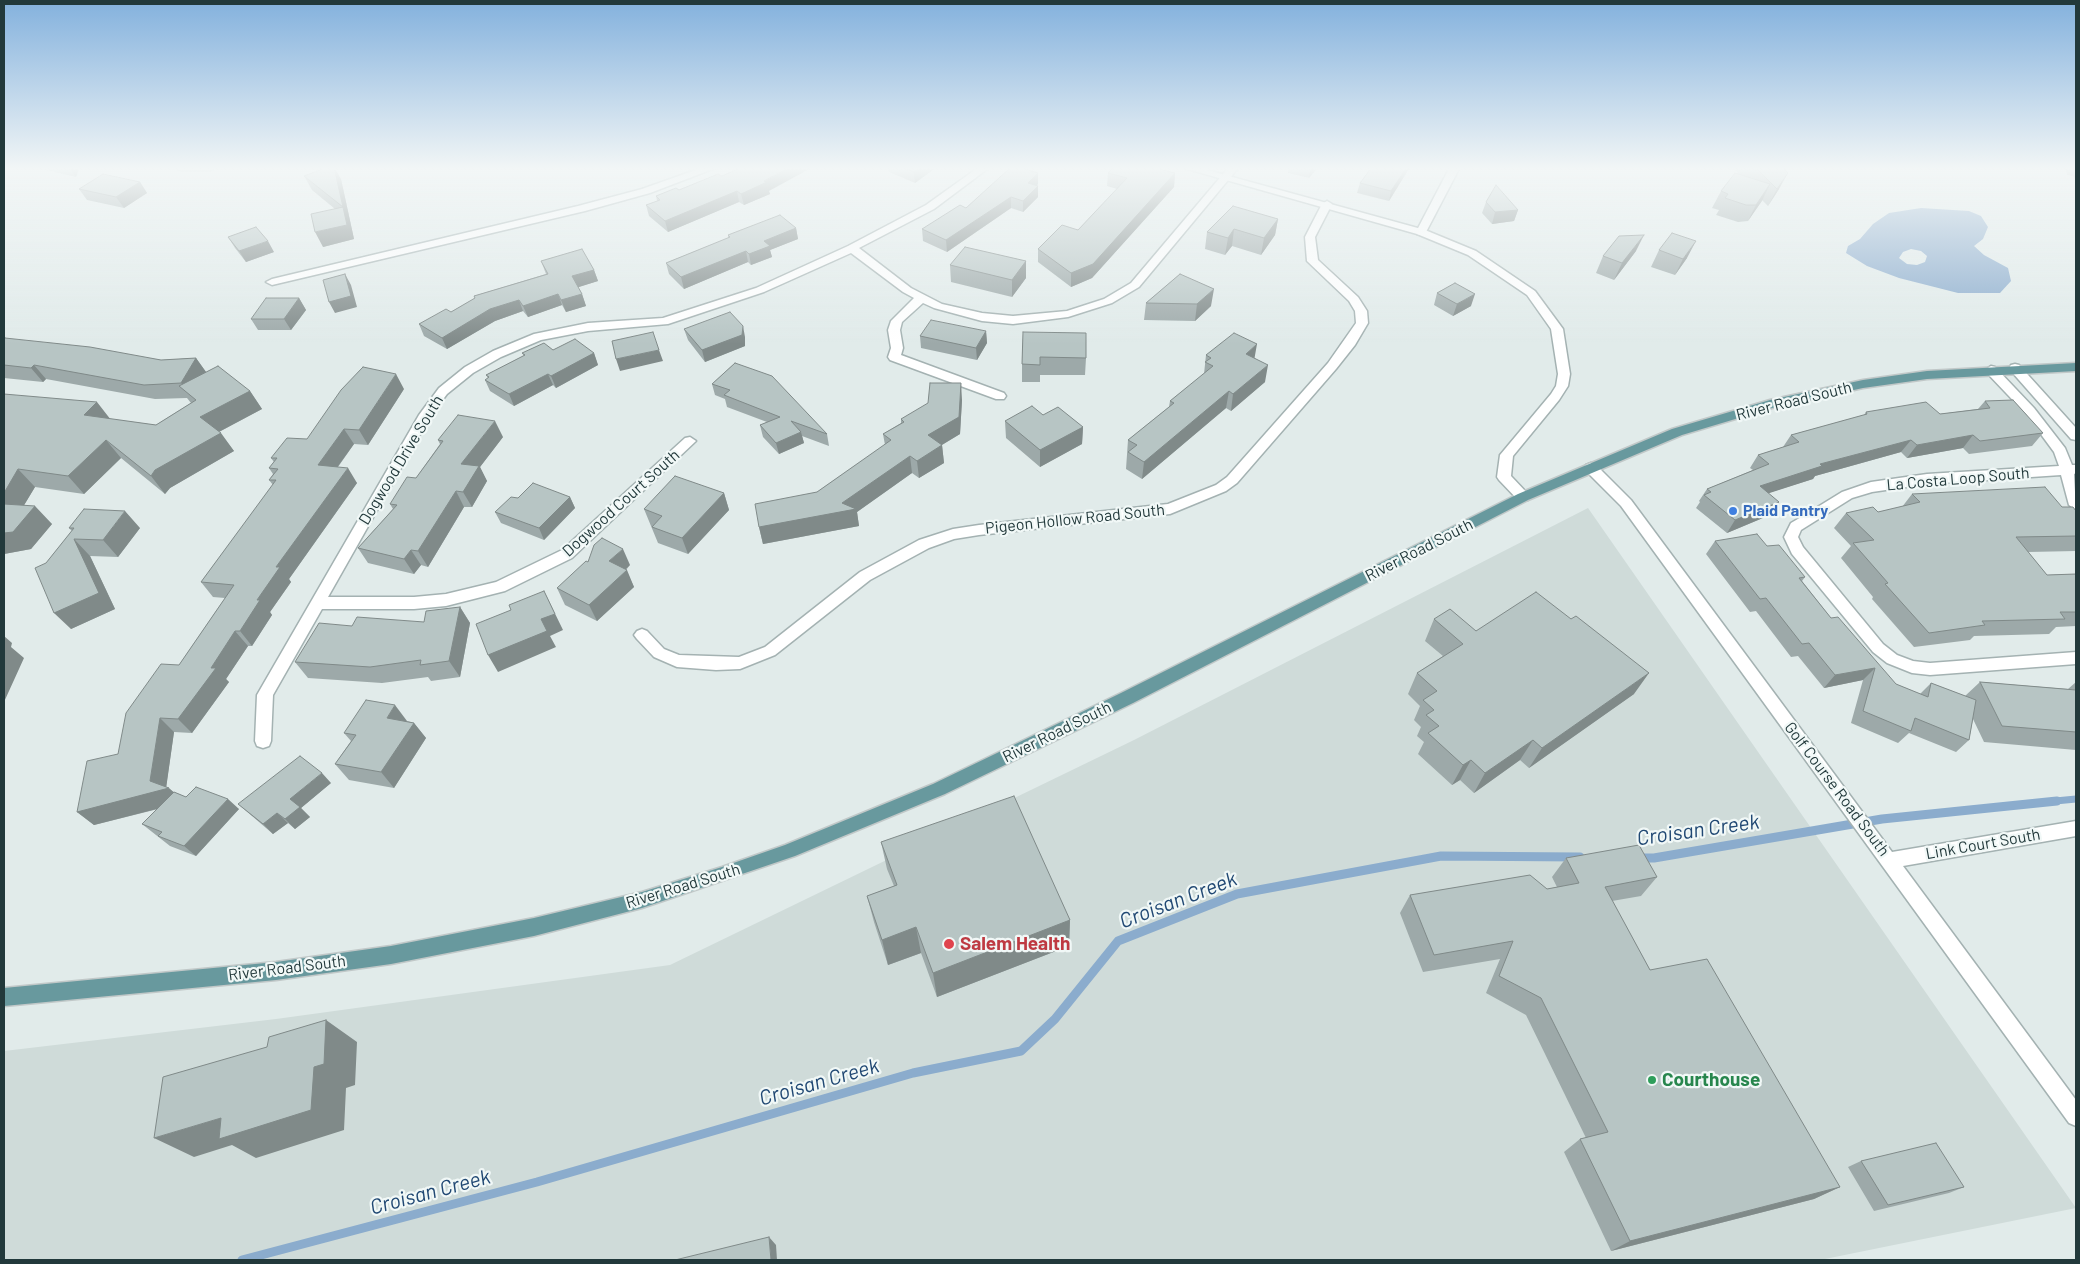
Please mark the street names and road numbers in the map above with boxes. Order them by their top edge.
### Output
street label: River Road South [1734,377,1854,425]
street label: Dogwood Drive South [355,392,447,528]
street label: Dogwood Court South [558,445,684,561]
street label: La Costa Loop South [1886,463,2030,495]
street label: Pigeon Hollow Road South [984,500,1166,538]
street label: River Road South [1362,515,1476,585]
street label: River Road South [1000,697,1114,767]
street label: Golf Course Road South [1780,718,1894,860]
street label: Link Court South [1924,824,2042,864]
street label: River Road South [624,860,742,912]
street label: River Road South [227,951,347,985]

